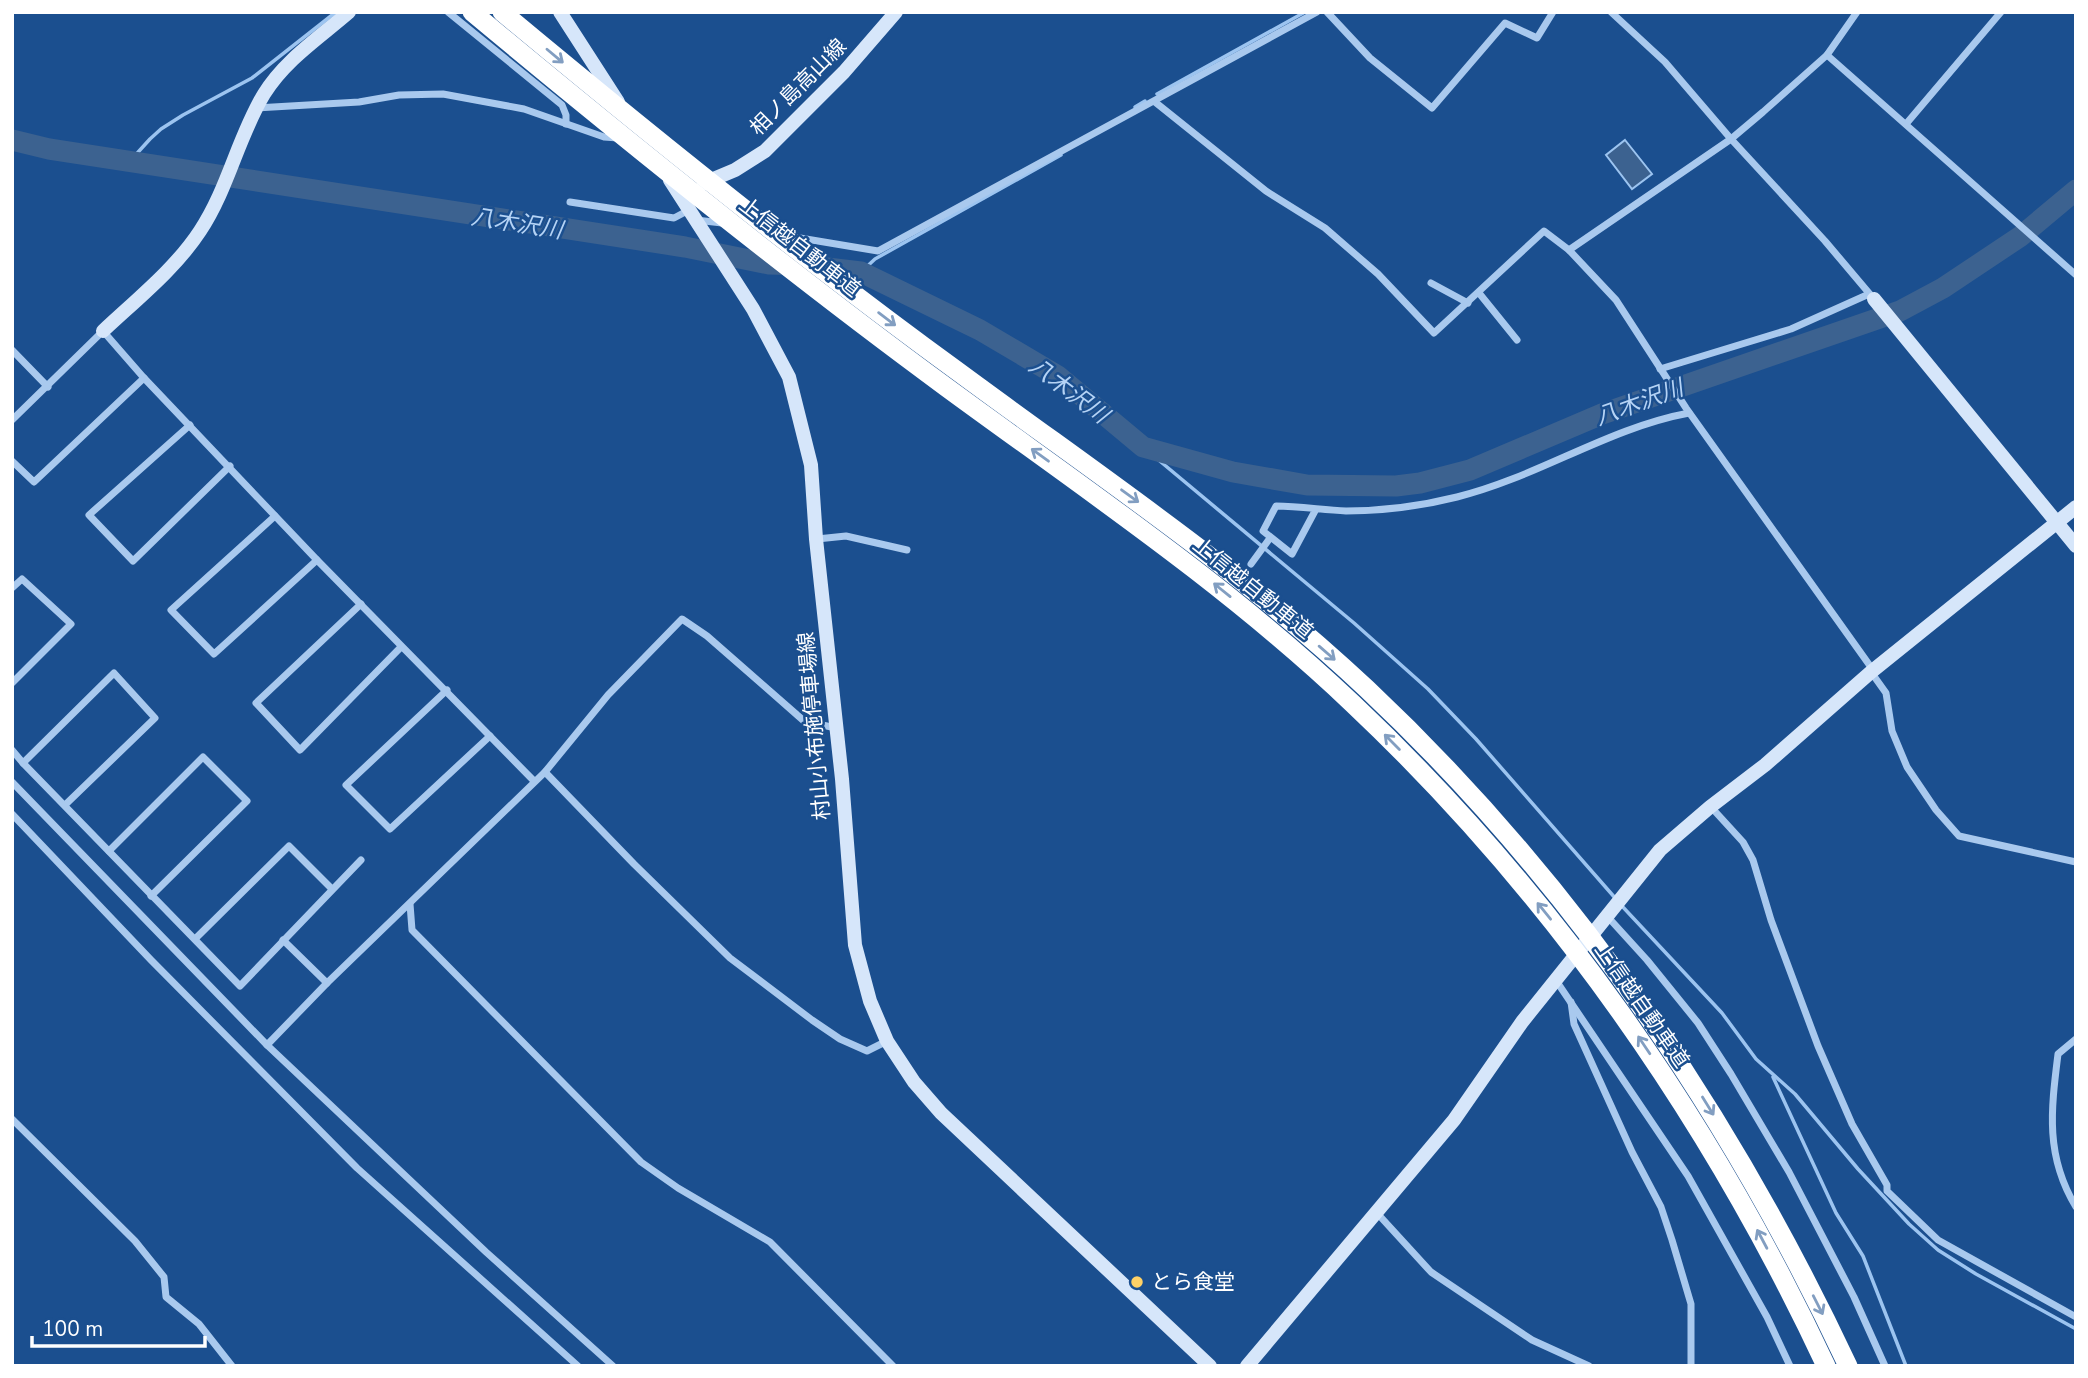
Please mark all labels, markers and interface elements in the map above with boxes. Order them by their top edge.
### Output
street label: 相ノ島高山線 [744,33,852,141]
one-way arrow [545,48,563,64]
street label: 上信越自動車道 [733,191,867,303]
water label: 八木沢川 [469,201,568,246]
one-way arrow [877,311,896,326]
water label: 八木沢川 [1023,350,1117,432]
water label: 八木沢川 [1591,371,1691,433]
one-way arrow [1031,448,1050,462]
one-way arrow [1120,489,1139,504]
street label: 上信越自動車道 [1187,531,1319,645]
one-way arrow [1214,583,1232,598]
street label: 村山小布施停車場線 [792,631,836,821]
one-way arrow [1318,645,1336,661]
one-way arrow [1384,734,1401,751]
one-way arrow [1537,902,1552,920]
street label: 上信越自動車道 [1588,937,1696,1073]
one-way arrow [1637,1036,1651,1055]
one-way arrow [1701,1095,1715,1115]
one-way arrow [1755,1229,1769,1250]
place label: とら食堂 [1151,1268,1235,1296]
marker: とら食堂 [1129,1274,1145,1290]
one-way arrow [1812,1294,1826,1314]
scale bar [32,1304,205,1348]
text: 100 m [42,1315,103,1343]

